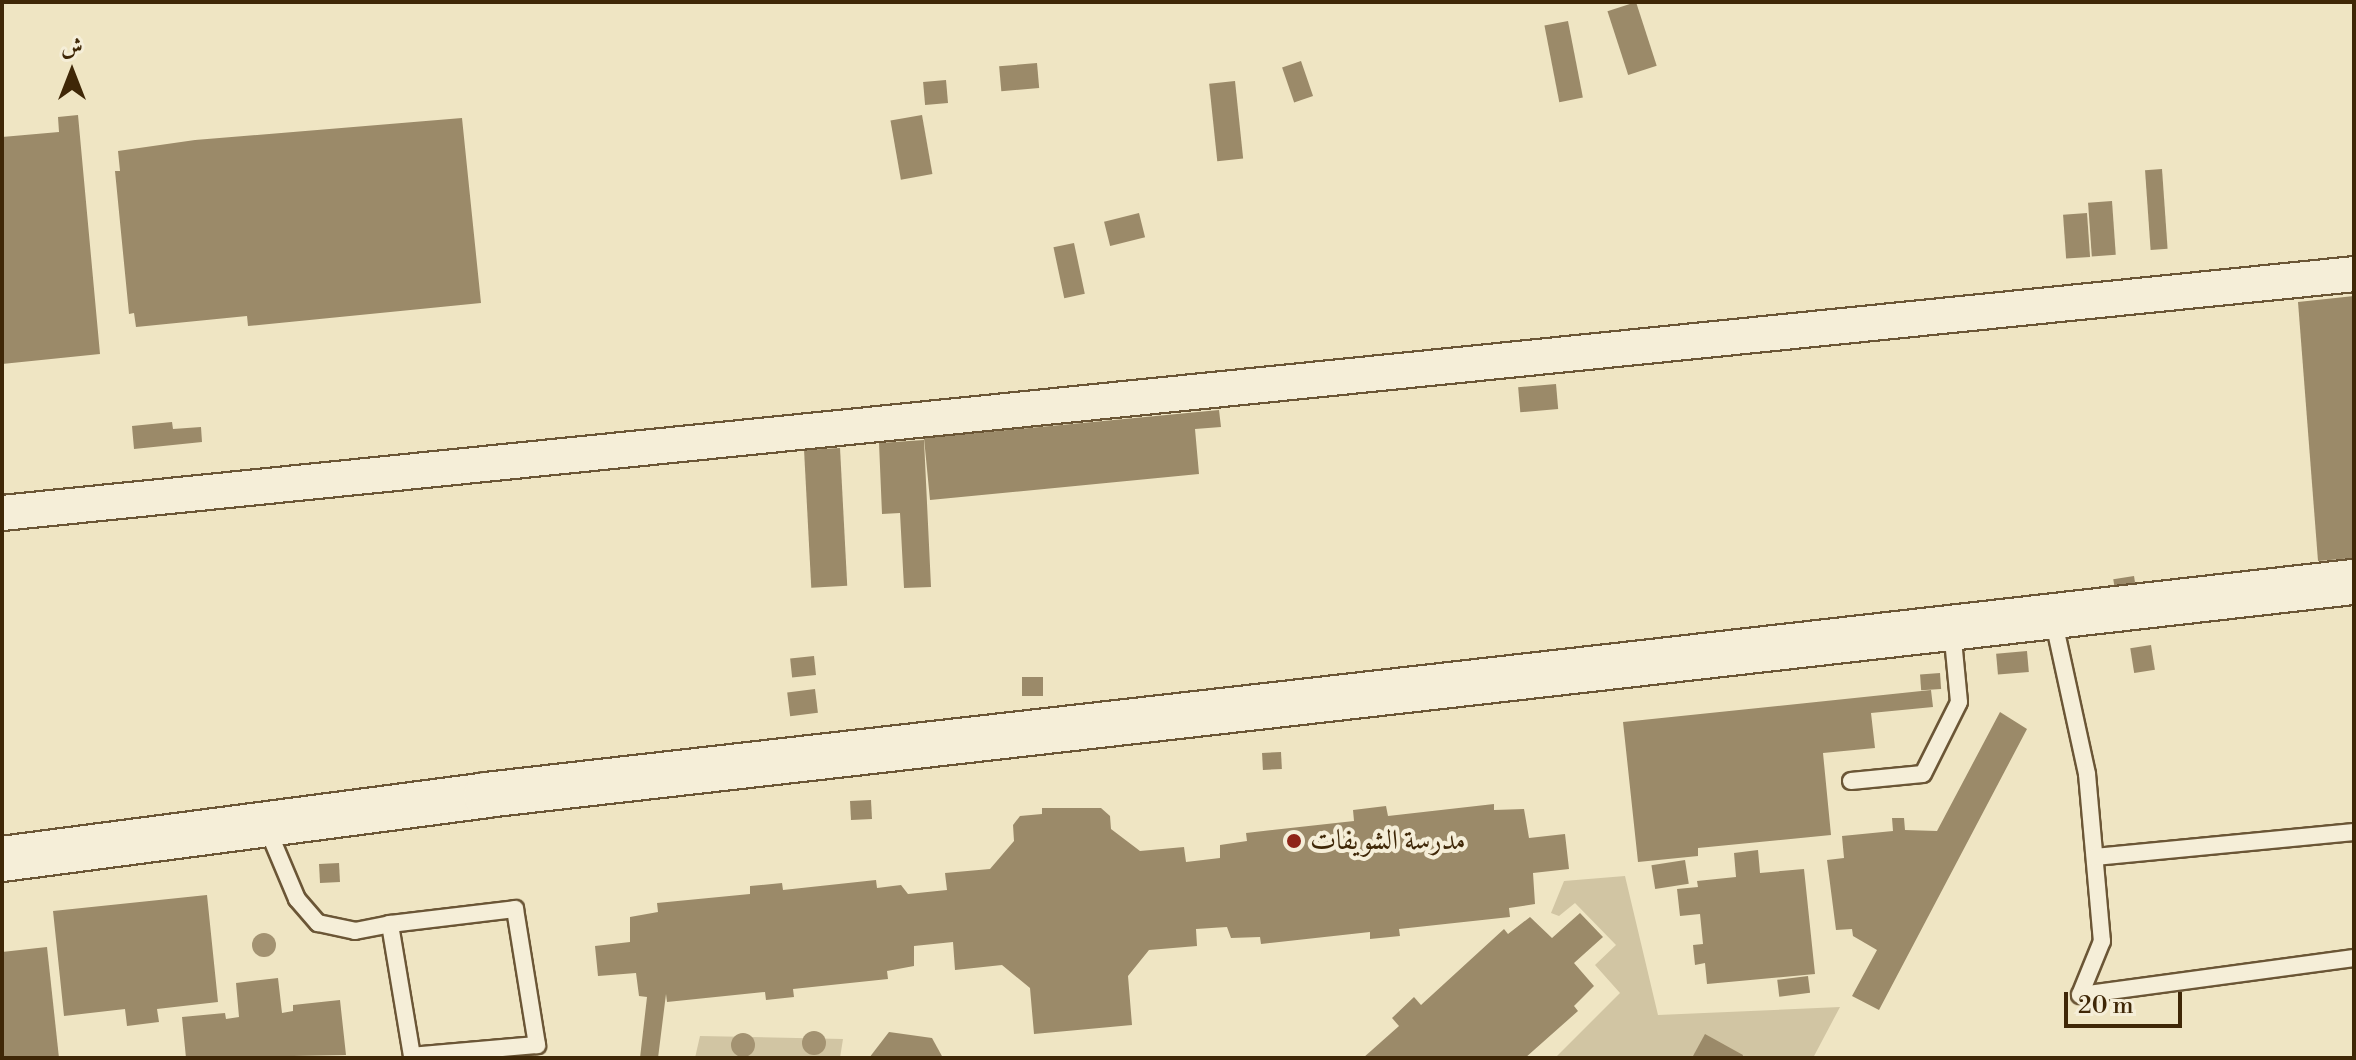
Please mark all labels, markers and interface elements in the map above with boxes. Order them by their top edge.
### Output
north arrow [32,32,112,112]
text: ش [61,34,83,61]
place label: مدرسة الشويفات [1310,824,1466,858]
marker: مدرسة الشويفات [1285,832,1303,850]
scale bar [2068,976,2186,1026]
text: 20 m [2078,991,2134,1021]

